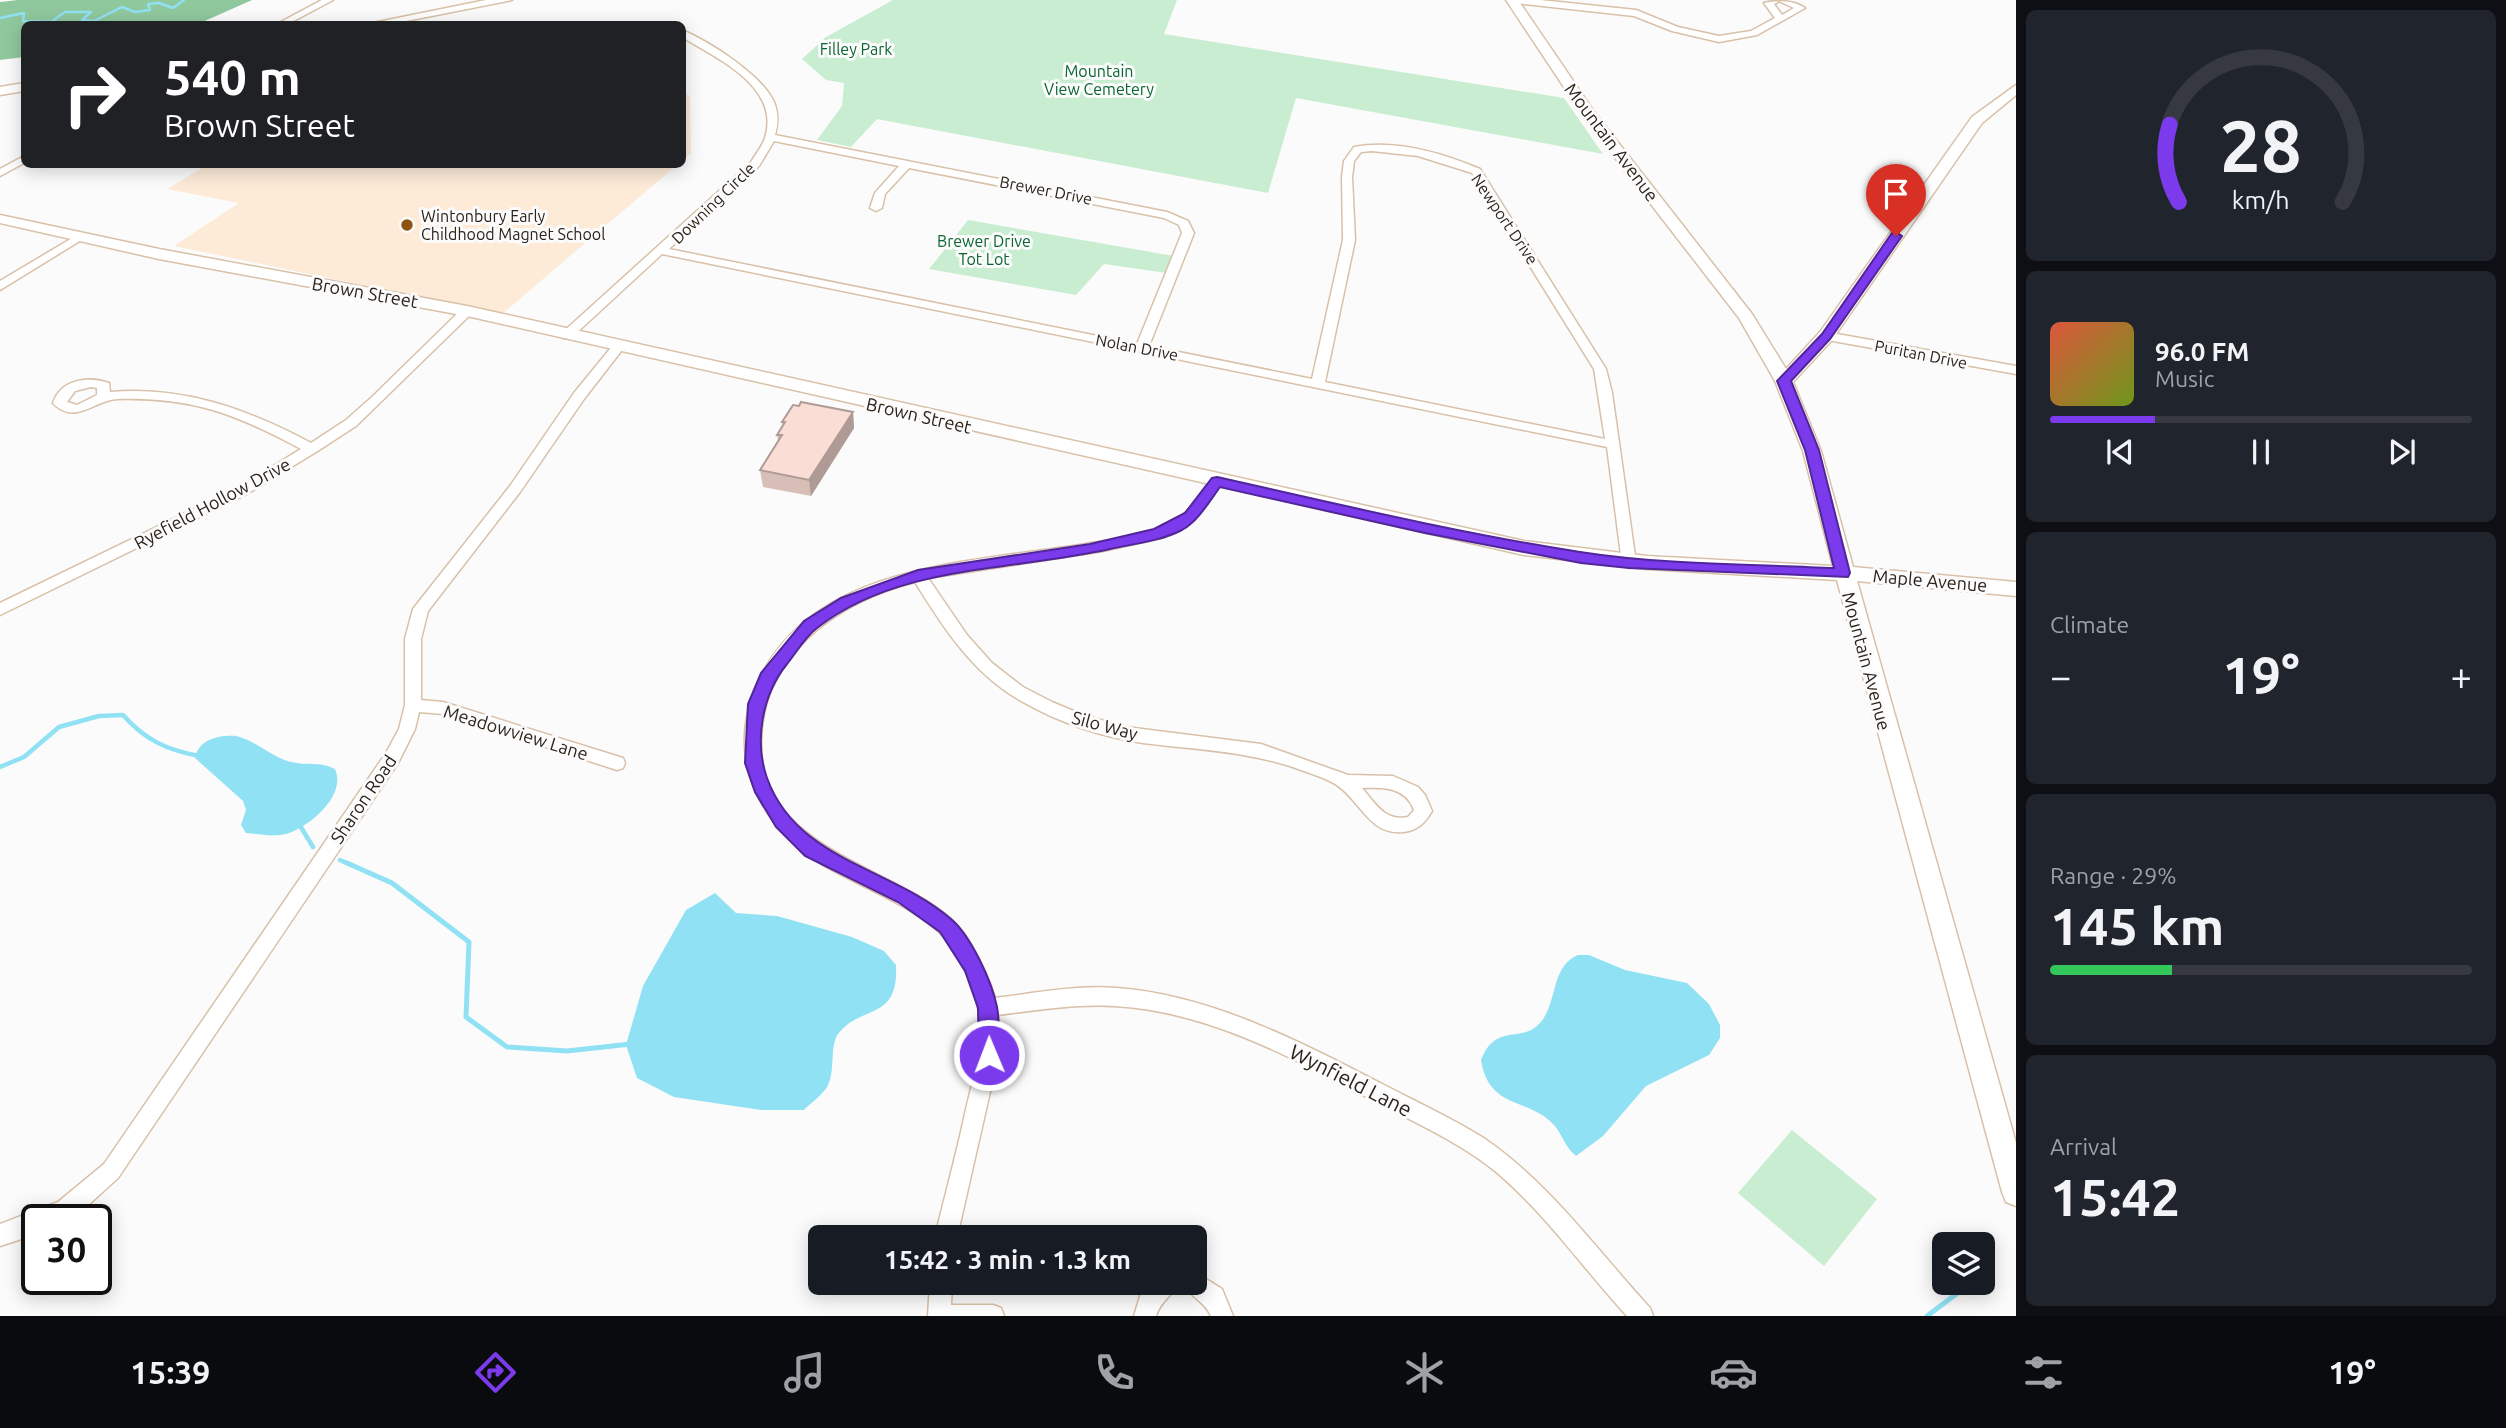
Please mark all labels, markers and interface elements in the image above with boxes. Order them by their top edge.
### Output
park label: Filley Park [820,40,892,58]
icon: right [49,49,140,140]
text: 540 m [164,49,301,104]
park label: Mountain View Cemetery [1044,62,1154,98]
street label: Mountain Avenue [1561,79,1663,205]
text: 28 [2220,104,2302,186]
text: Brown Street [164,107,355,143]
street label: Downing Circle [668,159,758,247]
pin [1866,164,1926,236]
street label: Newport Drive [1468,170,1542,268]
street label: Brewer Drive [998,172,1094,208]
icon: arrive [1877,175,1915,213]
text: km/h [2232,185,2290,213]
place label: Wintonbury Early Childhood Magnet School [421,207,605,243]
marker: Wintonbury Early Childhood Magnet School [399,217,415,233]
park label: Brewer Drive Tot Lot [937,232,1031,268]
street label: Brown Street [310,273,420,311]
street label: Nolan Drive [1094,330,1180,364]
street label: Puritan Drive [1873,336,1969,372]
text: 96.0 FM [2155,337,2249,366]
text: Music [2155,366,2214,391]
street label: Brown Street [864,393,974,437]
icon: previous [2101,433,2139,471]
icon: pause [2242,433,2280,471]
icon: next [2383,433,2421,471]
street label: Ryefield Hollow Drive [130,453,294,553]
street label: Maple Avenue [1872,565,1988,595]
street label: Mountain Avenue [1839,590,1895,732]
text: Climate [2050,612,2129,637]
text: 19° [2222,646,2300,704]
text: − [2050,655,2071,697]
text: + [2451,655,2472,697]
street label: Meadowview Lane [441,701,591,763]
street label: Silo Way [1070,707,1140,743]
street label: Sharon Road [326,751,400,847]
text: Range · 29% [2050,863,2177,888]
text: 145 km [2050,897,2224,955]
position arrow [952,1018,1026,1092]
street label: Wynfield Lane [1286,1039,1416,1121]
text: Arrival [2050,1134,2117,1159]
text: 15:42 [2050,1168,2180,1226]
speed limit sign: 30 [21,1204,112,1295]
map controls [1932,1232,1995,1295]
button: layers [1932,1232,1995,1295]
text: 15:42 · 3 min · 1.3 km [884,1245,1131,1274]
icon: directions [471,1348,520,1397]
icon: music [780,1348,829,1397]
icon: phone [1090,1348,1139,1397]
icon: climate [1400,1348,1449,1397]
icon: car [1709,1348,1758,1397]
icon: filters [2019,1348,2068,1397]
text: 15:39 [130,1354,210,1390]
text: 19° [2328,1354,2376,1390]

